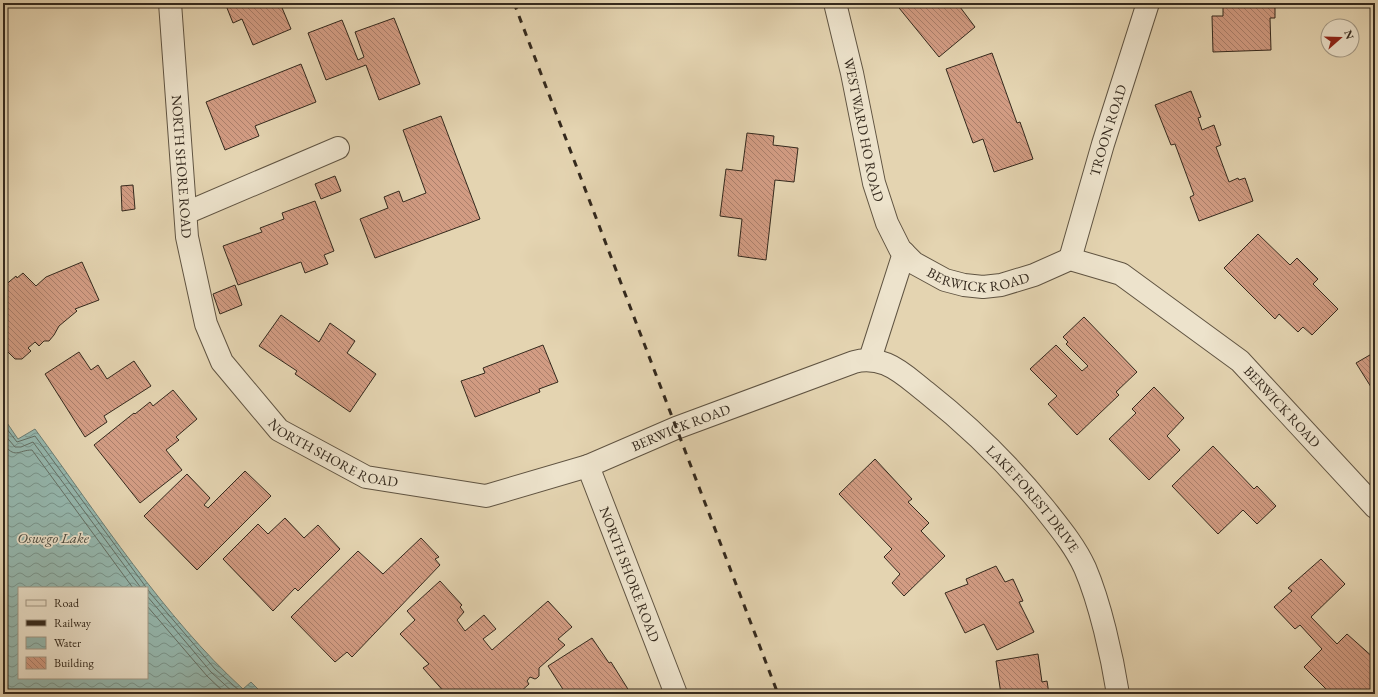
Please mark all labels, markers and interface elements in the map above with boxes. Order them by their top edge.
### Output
north arrow [1320,18,1360,58]
text: N [1341,28,1358,41]
street label: WESTWARD HO ROAD [840,56,889,204]
street label: TROON ROAD [1085,82,1131,178]
street label: NORTH SHORE ROAD [168,94,196,239]
street label: BERWICK ROAD [924,263,1032,296]
street label: BERWICK ROAD [1240,362,1325,452]
street label: BERWICK ROAD [629,399,733,455]
street label: NORTH SHORE ROAD [264,415,400,491]
street label: LAKE FOREST DRIVE [982,441,1083,556]
street label: NORTH SHORE ROAD [596,504,664,645]
water label: Oswego Lake [17,528,90,547]
legend [18,587,148,679]
text: Road [54,595,80,611]
text: Railway [54,615,92,631]
text: Water [54,635,81,651]
text: Building [54,655,95,671]

